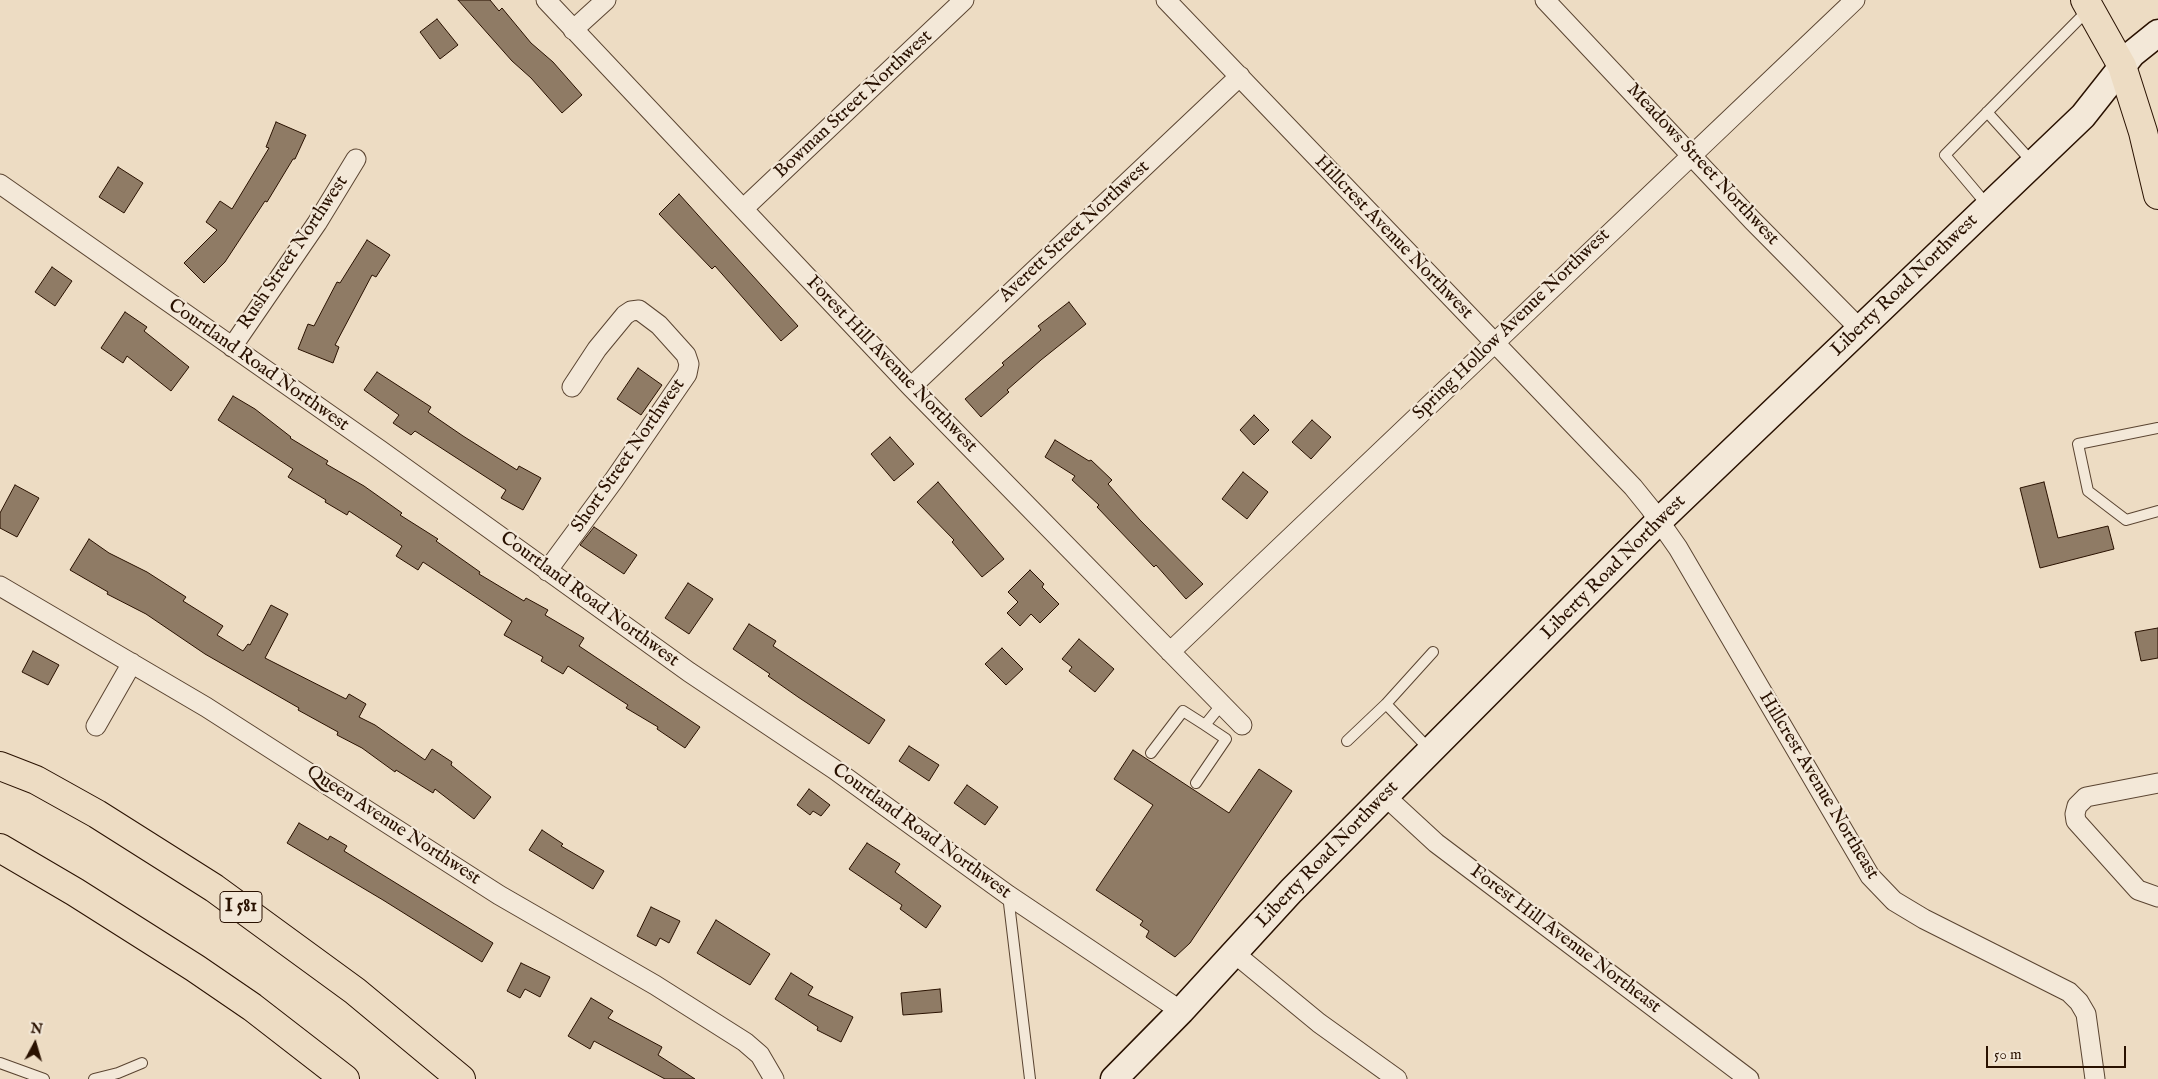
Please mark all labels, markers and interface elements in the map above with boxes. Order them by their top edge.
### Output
street label: Bowman Street Northwest [770,26,938,184]
street label: Meadows Street Northwest [1621,79,1783,251]
street label: Hillcrest Avenue Northwest [1309,151,1477,325]
street label: Averett Street Northwest [995,156,1155,308]
street label: Rush Street Northwest [234,172,354,334]
street label: Liberty Road Northwest [1827,210,1983,362]
street label: Spring Hollow Avenue Northwest [1409,225,1615,425]
street label: Forest Hill Avenue Northwest [800,272,982,458]
street label: Courtland Road Northwest [163,295,353,437]
street label: Short Street Northwest [567,375,691,537]
street label: Liberty Road Northwest [1537,491,1691,645]
street label: Courtland Road Northwest [495,527,683,673]
street label: Hillcrest Avenue Northeast [1753,688,1883,884]
street label: Courtland Road Northwest [827,759,1015,905]
street label: Queen Avenue Northwest [302,761,484,891]
street label: Liberty Road Northwest [1252,777,1404,933]
street label: Forest Hill Avenue Northeast [1465,861,1665,1019]
road number: I 581 [220,892,262,922]
north arrow [10,1019,60,1069]
text: N [30,1019,44,1039]
scale bar [1988,1036,2128,1068]
text: 50 m [1994,1045,2022,1064]

